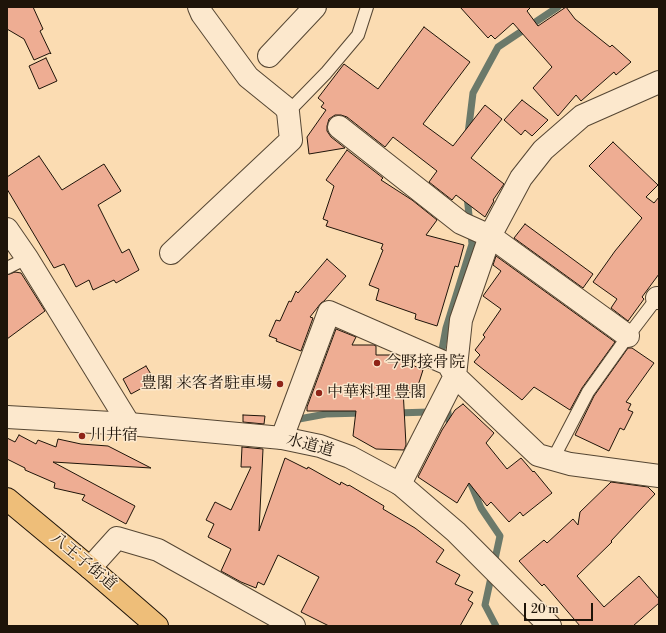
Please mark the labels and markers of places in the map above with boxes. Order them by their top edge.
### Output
place label: 今野接骨院 [385,353,465,373]
marker: 今野接骨院 [372,358,382,368]
place label: 豊閣 来客者駐車場 [141,374,272,394]
marker: 豊閣 来客者駐車場 [275,379,285,389]
place label: 中華料理 豊閣 [327,383,426,403]
marker: 中華料理 豊閣 [314,388,324,398]
place label: 川井宿 [90,426,138,446]
marker: 川井宿 [77,431,87,441]

